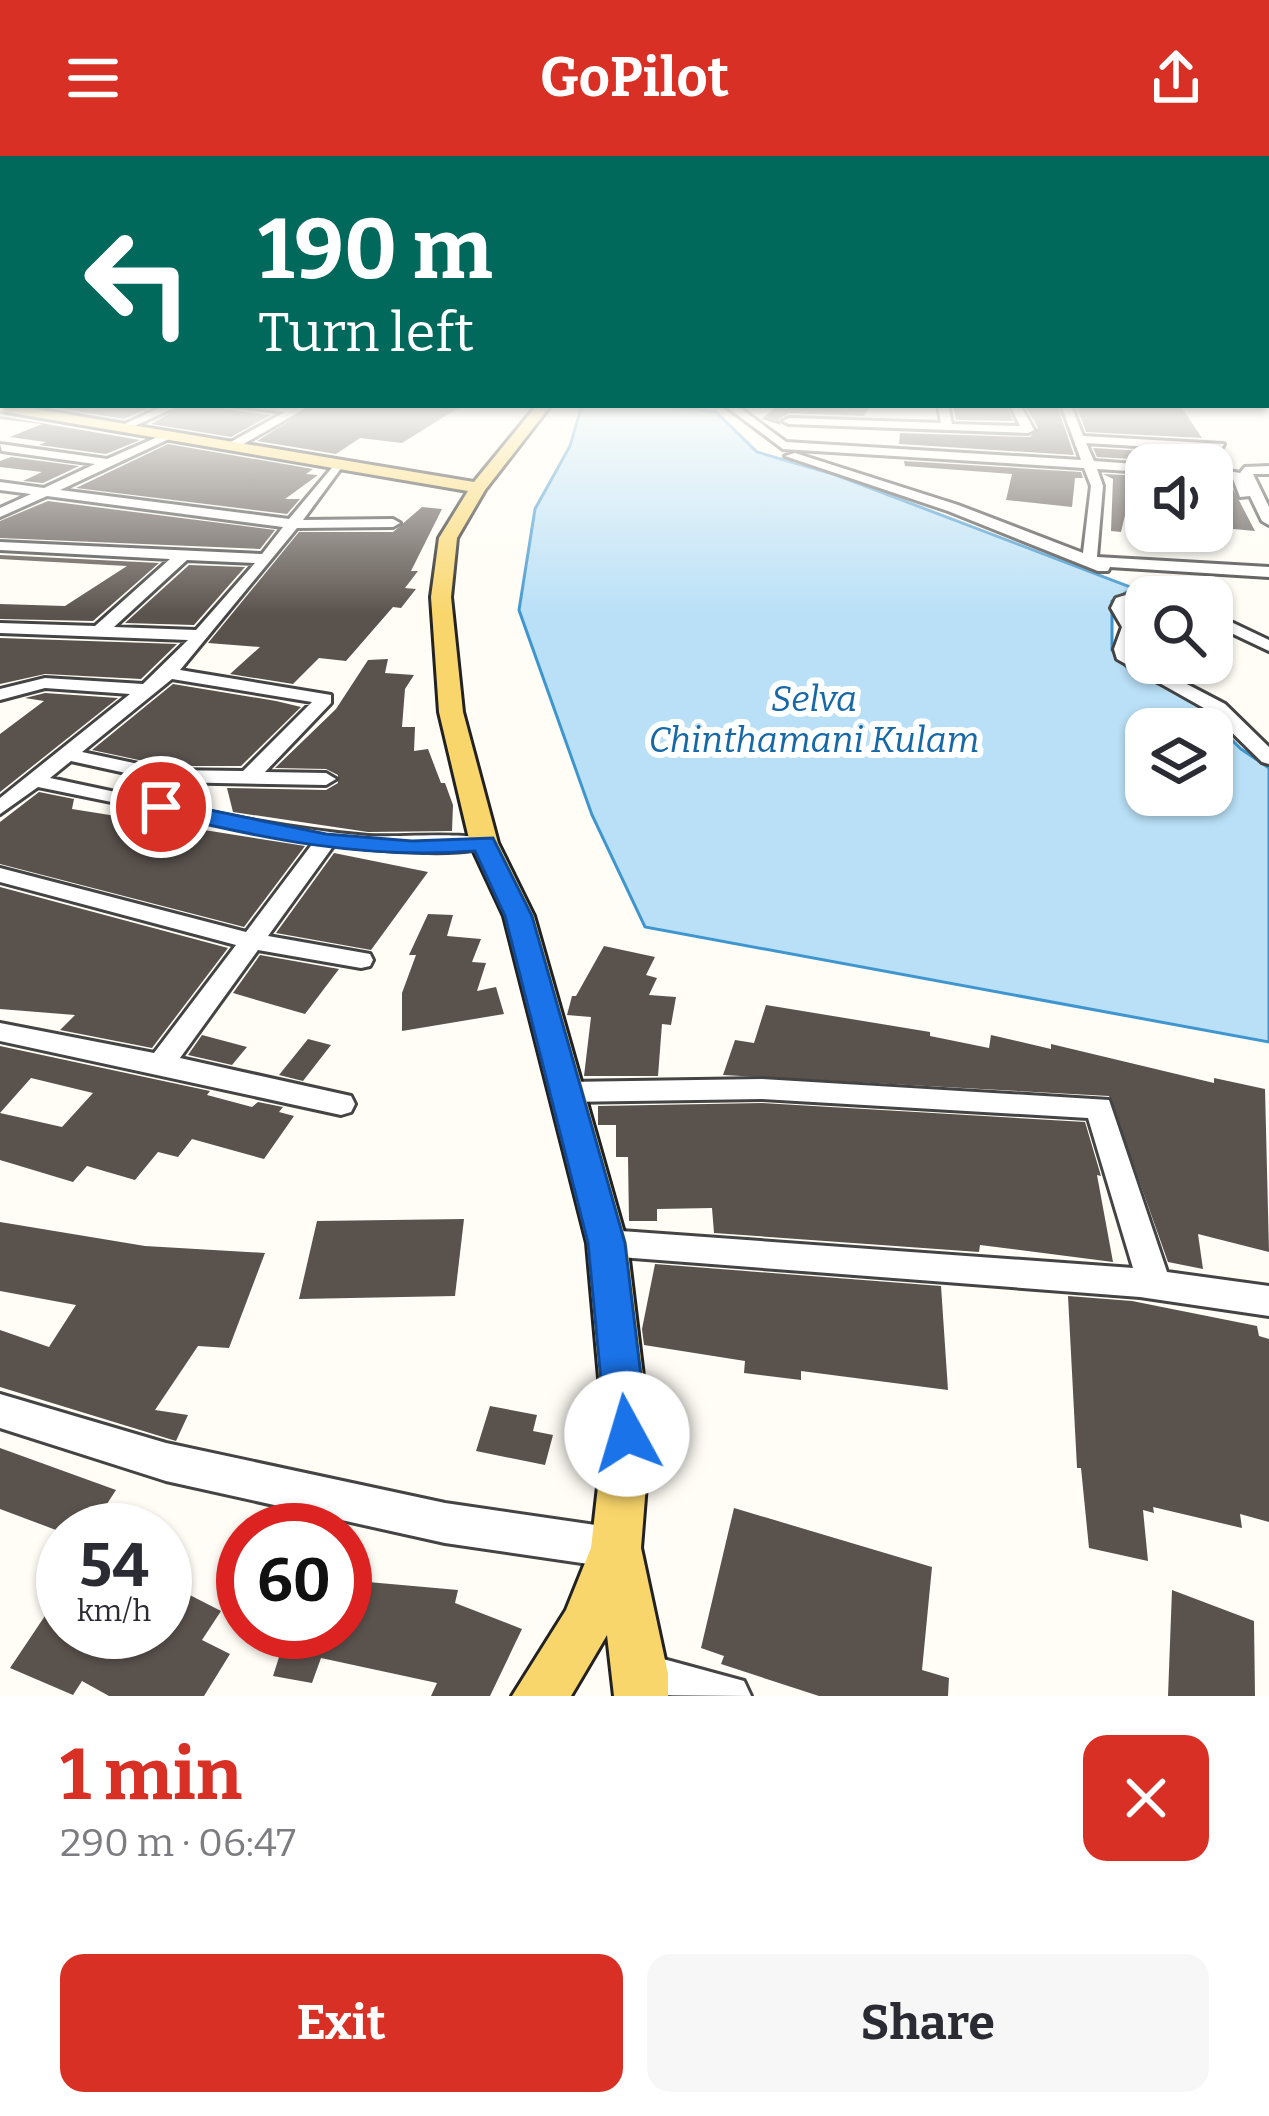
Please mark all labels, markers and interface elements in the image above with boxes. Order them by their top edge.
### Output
icon: menu [60,45,126,111]
icon: share [1143,45,1209,111]
text: GoPilot [540,46,729,110]
text: 190 m [258,199,493,300]
icon: left [60,204,216,360]
text: Turn left [258,301,474,365]
map controls [1125,444,1233,816]
button: sound [1125,444,1233,552]
button: search [1125,576,1233,684]
water label: Selva Chinthamani Kulam [648,677,980,762]
button: layers [1125,708,1233,816]
pin [110,756,212,858]
icon: arrive [128,774,194,840]
position arrow [564,1371,690,1497]
speed limit sign: 60 [216,1503,372,1659]
text: 54 [79,1530,149,1602]
text: km/h [77,1593,151,1629]
text: 1 min [60,1732,242,1818]
button: close [1083,1735,1209,1861]
text: 290 m · 06:47 [60,1820,296,1866]
button: Exit [60,1954,623,2092]
button: Share [647,1954,1209,2092]

